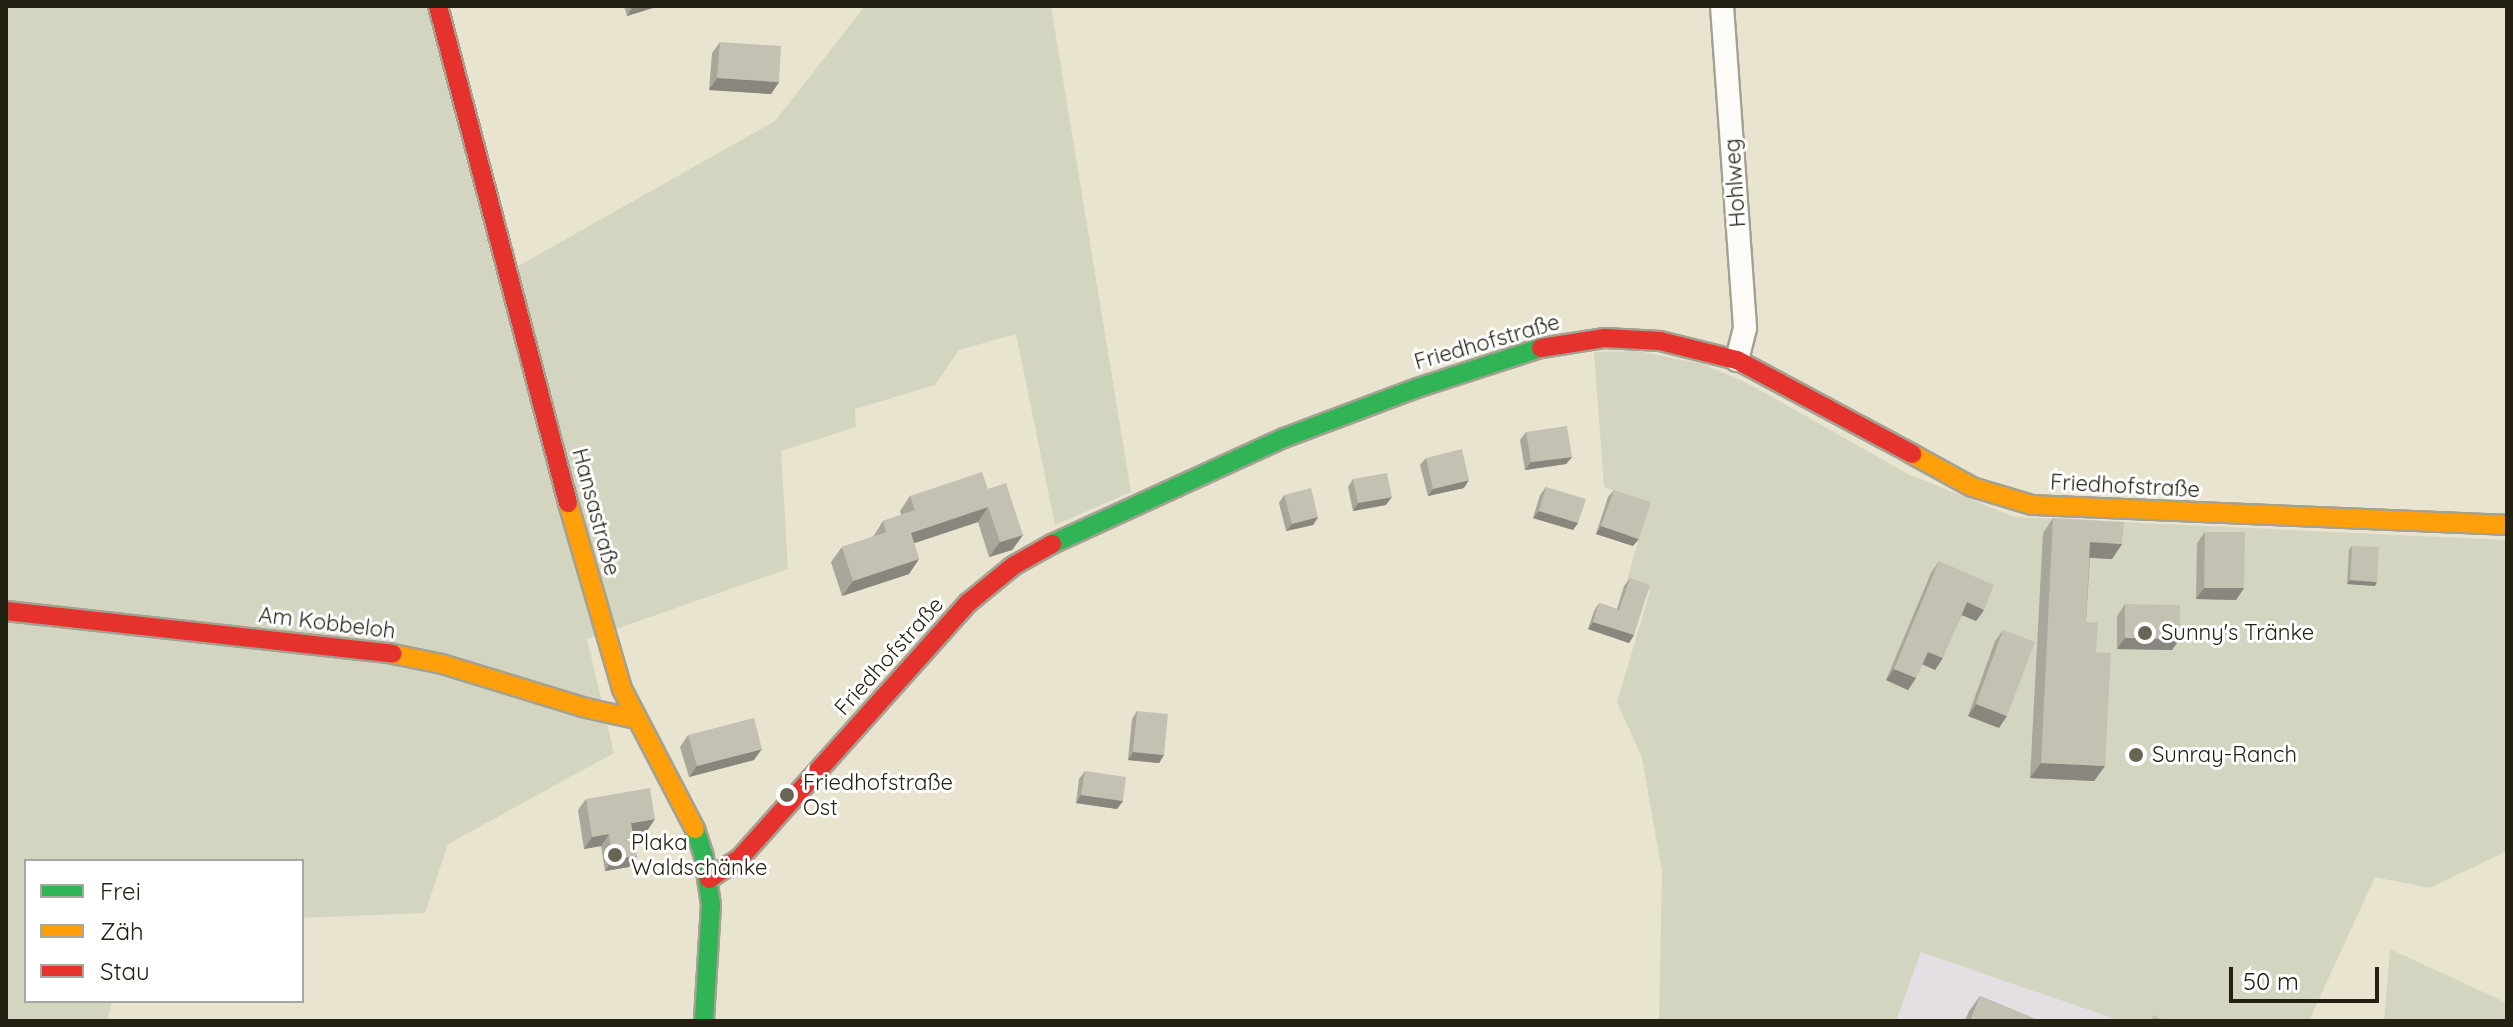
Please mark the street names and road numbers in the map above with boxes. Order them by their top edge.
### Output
street label: Hohlweg [1719,138,1751,228]
street label: Friedhofstraße [1411,309,1563,375]
street label: Hansastraße [566,445,626,579]
street label: Friedhofstraße [2049,469,2201,503]
street label: Friedhofstraße [829,591,949,721]
street label: Am Kobbeloh [257,602,397,644]

